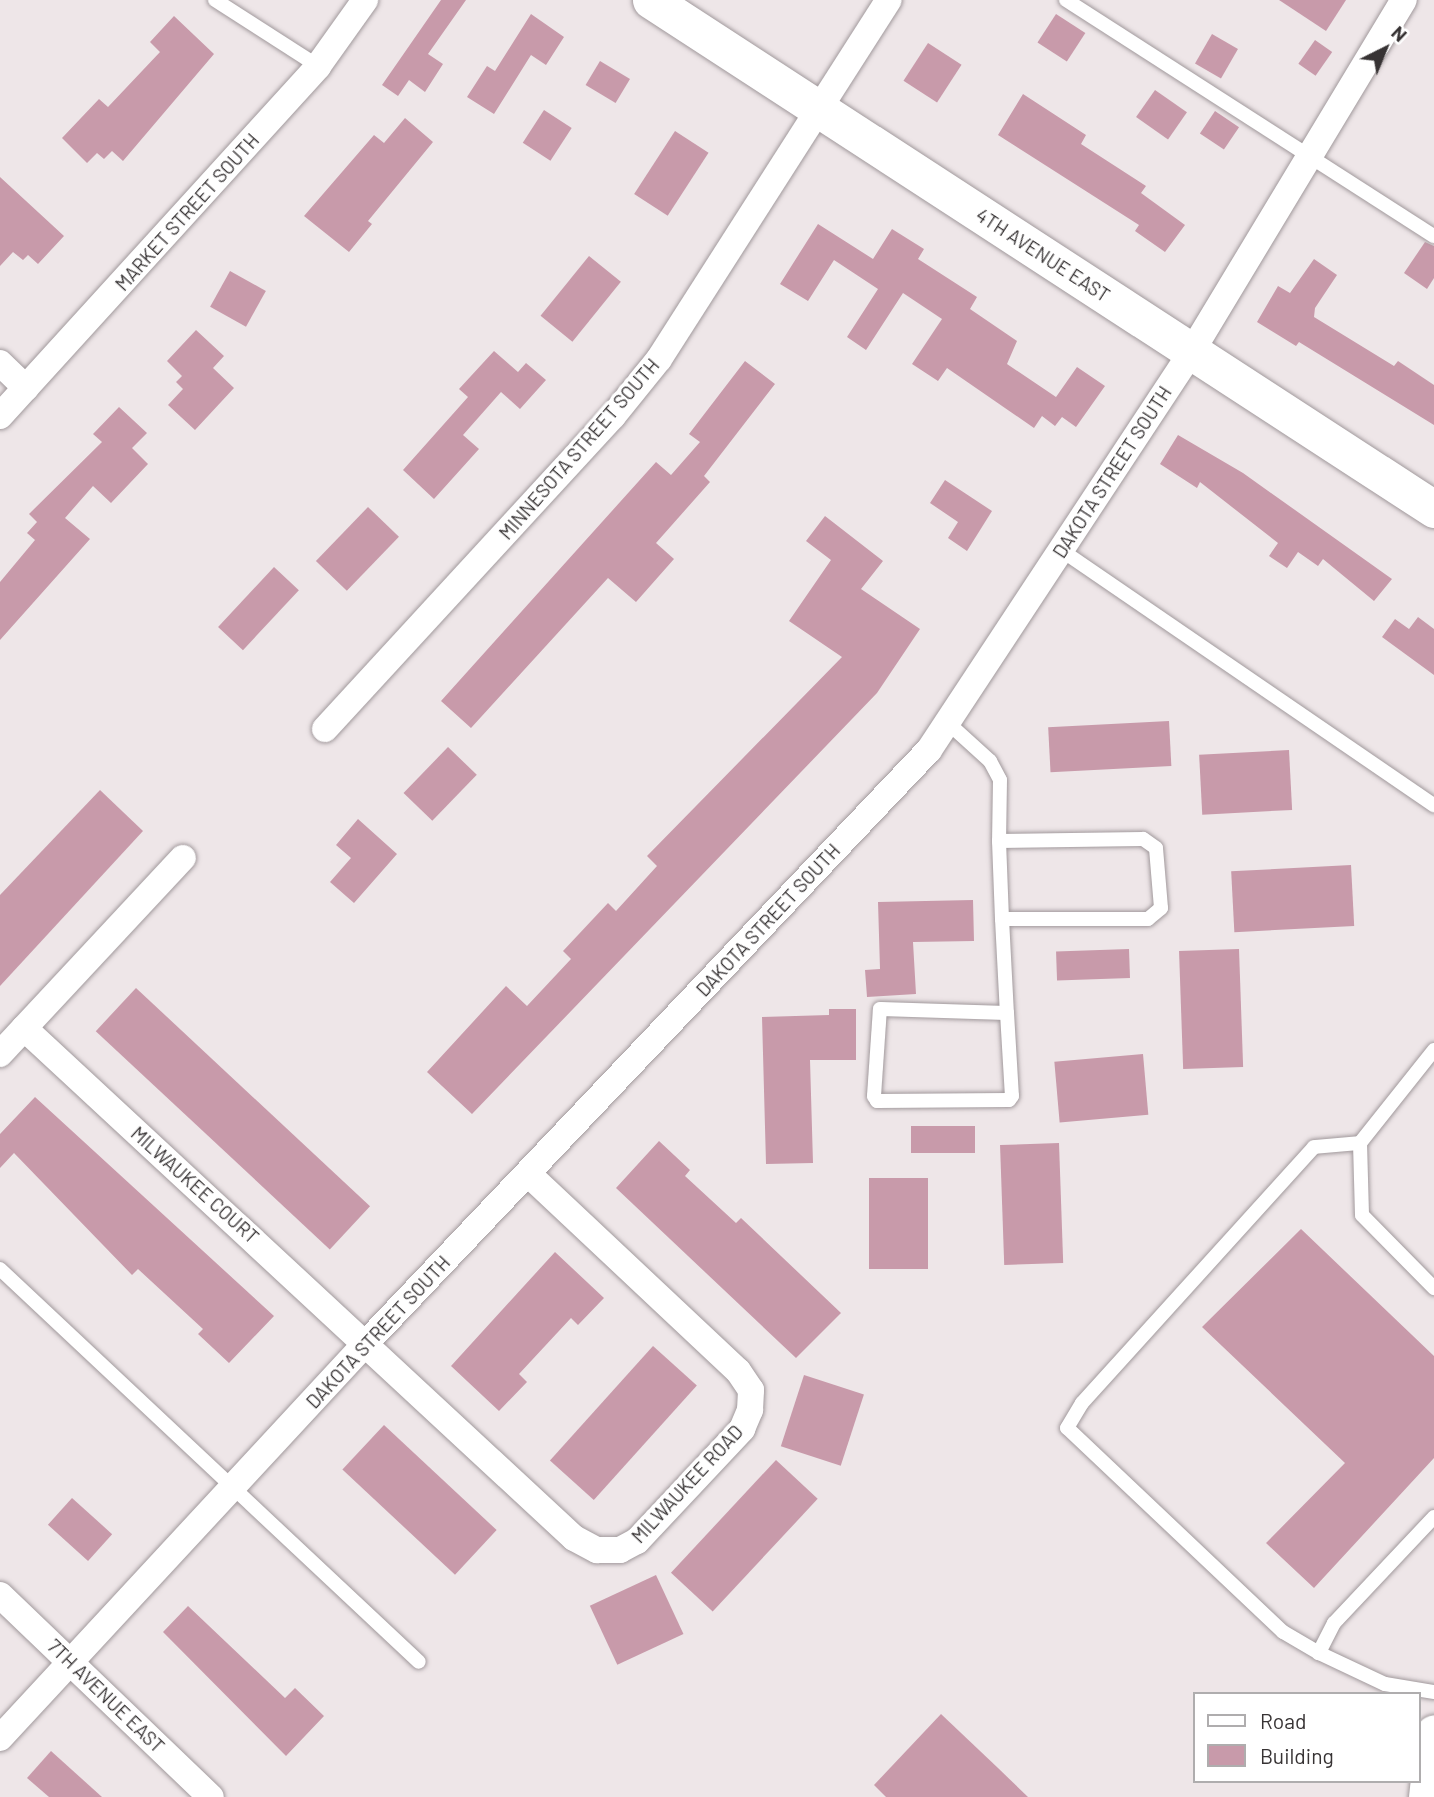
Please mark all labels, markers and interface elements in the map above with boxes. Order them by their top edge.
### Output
north arrow [1350,14,1420,84]
text: N [1387,21,1412,46]
street label: MARKET STREET SOUTH [110,129,264,295]
street label: 4TH AVENUE EAST [972,203,1114,307]
street label: MINNESOTA STREET SOUTH [494,354,664,544]
street label: DAKOTA STREET SOUTH [1048,382,1176,562]
street label: DAKOTA STREET SOUTH [691,839,845,1001]
street label: MILWAUKEE COURT [126,1122,264,1248]
street label: DAKOTA STREET SOUTH [301,1251,455,1413]
street label: MILWAUKEE ROAD [627,1420,747,1548]
street label: 7TH AVENUE EAST [43,1635,169,1757]
legend [1192,1692,1420,1783]
text: Road [1260,1708,1306,1733]
text: Building [1260,1743,1334,1768]

